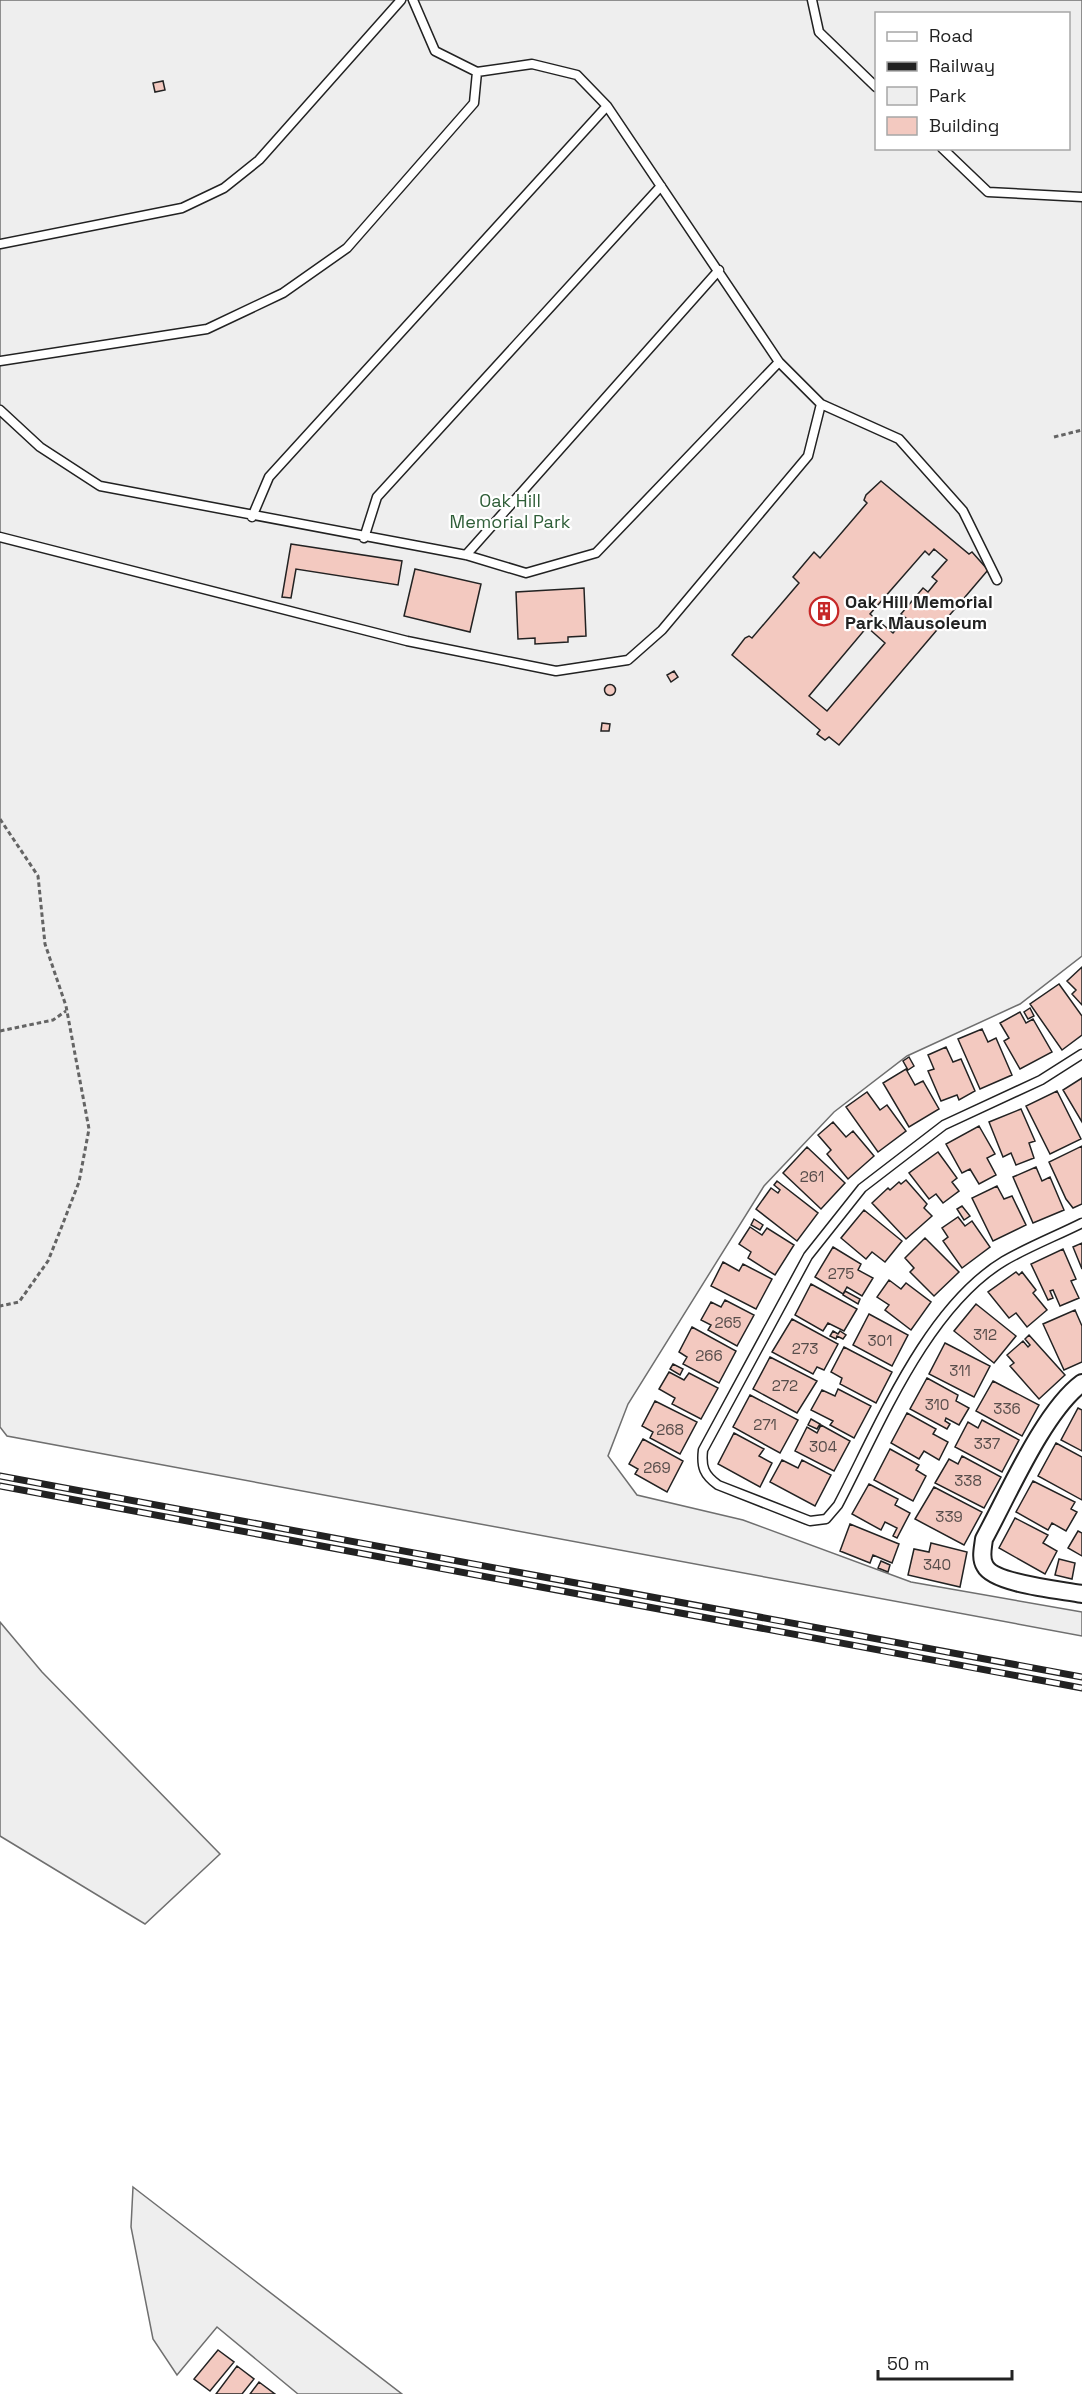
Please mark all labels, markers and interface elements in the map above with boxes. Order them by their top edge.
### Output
legend [875,12,1070,150]
text: Road [929,24,973,47]
text: Railway [929,54,995,77]
text: Park [929,84,967,107]
text: Building [929,114,999,137]
park label: Oak Hill Memorial Park [450,489,571,533]
place label: Oak Hill Memorial Park Mausoleum [845,590,993,634]
building icon: Oak Hill Memorial Park Mausoleum [808,595,840,627]
house number: 261 [800,1167,824,1186]
house number: 275 [828,1264,854,1283]
house number: 265 [714,1313,742,1332]
house number: 312 [973,1325,997,1344]
house number: 301 [868,1331,892,1350]
house number: 273 [792,1339,818,1358]
house number: 266 [695,1346,723,1365]
house number: 311 [949,1361,971,1380]
house number: 272 [772,1376,798,1395]
house number: 310 [925,1395,949,1414]
house number: 336 [993,1399,1021,1418]
house number: 271 [753,1415,777,1434]
house number: 268 [656,1420,684,1439]
house number: 337 [974,1434,1000,1453]
house number: 304 [809,1437,837,1456]
house number: 269 [643,1458,671,1477]
house number: 338 [954,1471,982,1490]
house number: 339 [935,1507,963,1526]
house number: 340 [923,1555,951,1574]
scale bar [878,2343,1012,2381]
text: 50 m [887,2352,929,2375]

